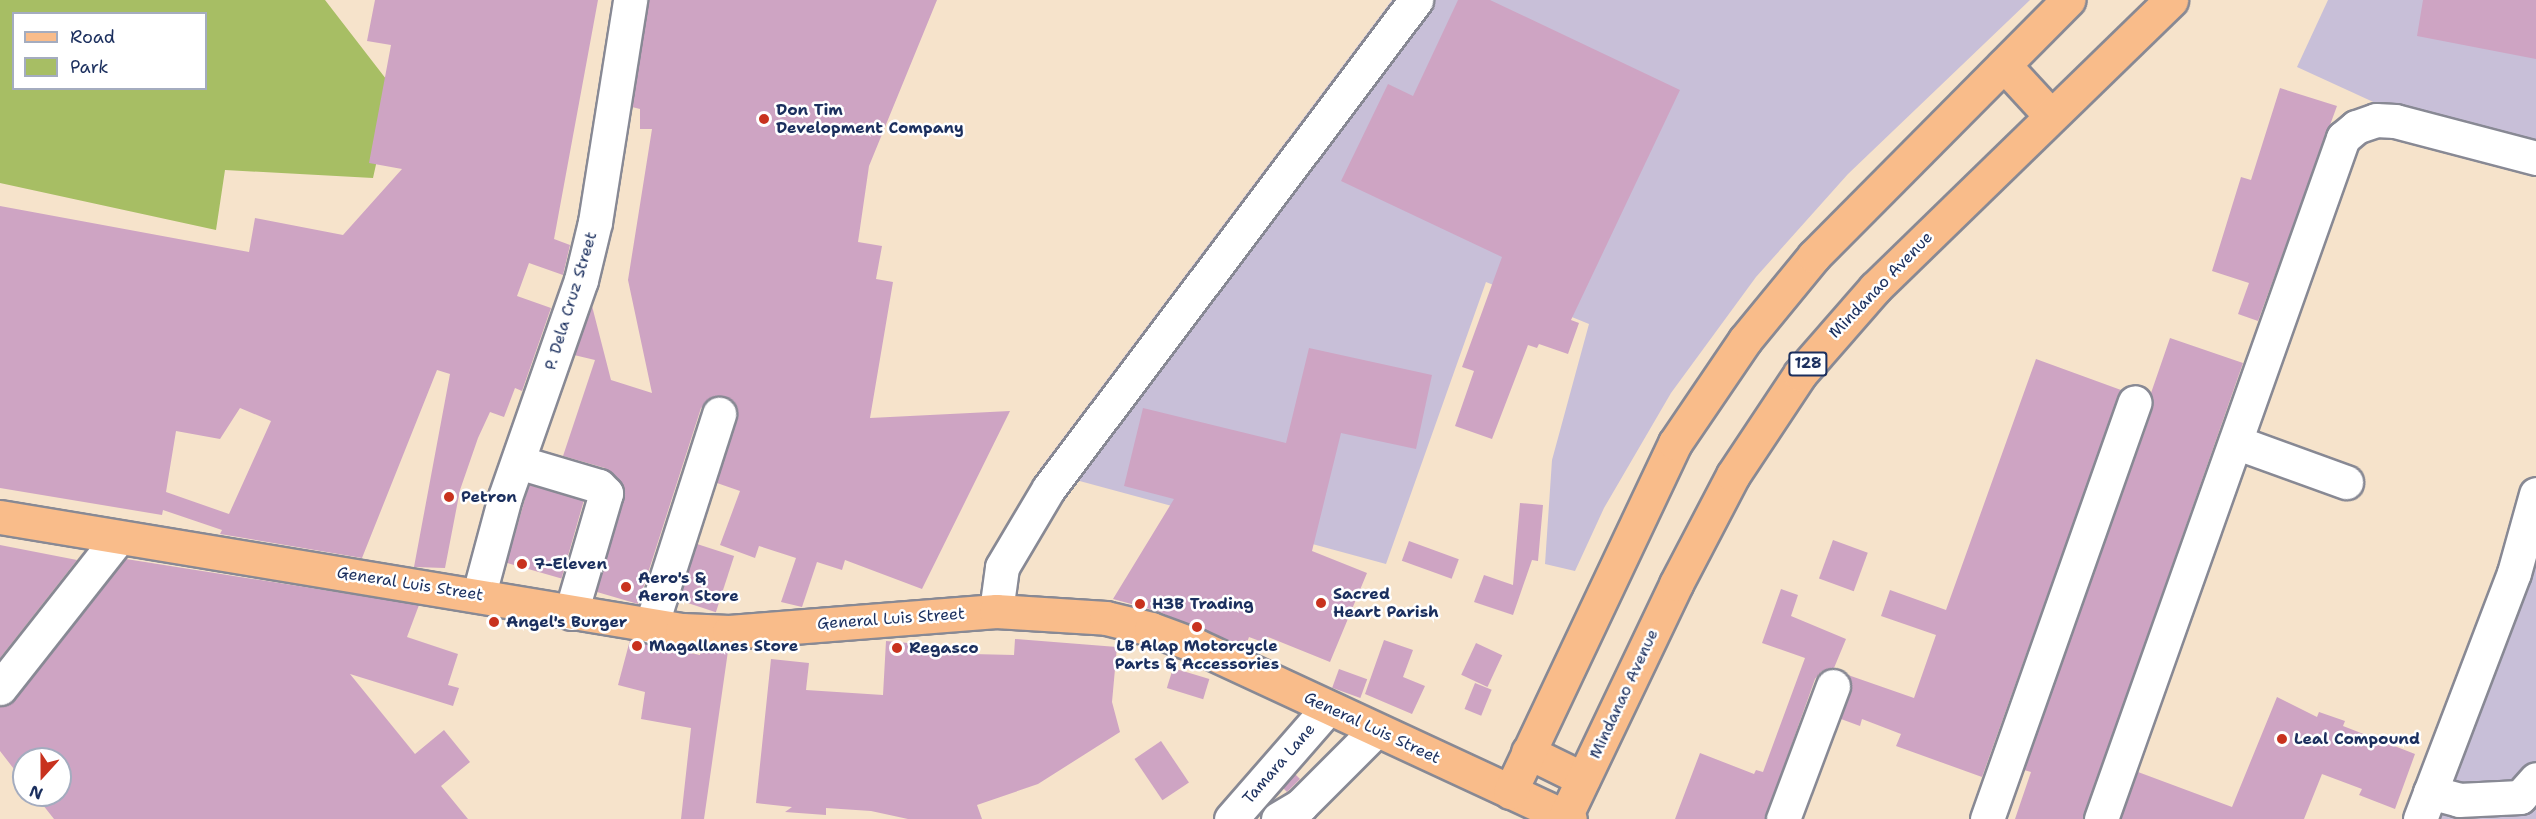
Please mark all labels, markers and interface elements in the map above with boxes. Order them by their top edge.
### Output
legend [12,12,207,90]
text: Road [70,25,115,49]
text: Park [70,55,109,79]
place label: Don Tim Development Company [776,100,964,138]
marker: Don Tim Development Company [757,112,771,126]
street label: Mindanao Avenue [1825,228,1937,342]
street label: P. Dela Cruz Street [541,229,601,373]
road number: 128 [1787,352,1829,376]
place label: Petron [461,487,517,507]
marker: Petron [442,490,456,504]
place label: 7-Eleven [534,554,607,574]
marker: 7-Eleven [515,557,529,571]
street label: General Luis Street [335,563,485,605]
place label: Aero's & Aeron Store [638,568,739,606]
marker: Aero's & Aeron Store [619,580,633,594]
place label: Sacred Heart Parish [1333,584,1439,622]
place label: H3B Trading [1152,594,1254,614]
marker: Sacred Heart Parish [1314,596,1328,610]
marker: H3B Trading [1133,597,1147,611]
street label: General Luis Street [816,604,966,634]
place label: Angel's Burger [506,612,627,632]
marker: Angel's Burger [487,615,501,629]
marker: LB Alap Motorcycle Parts & Accessories [1190,620,1204,634]
street label: Mindanao Avenue [1586,626,1662,762]
place label: Magallanes Store [649,636,798,656]
place label: LB Alap Motorcycle Parts & Accessories [1115,636,1279,674]
place label: Regasco [909,638,979,658]
marker: Magallanes Store [630,639,644,653]
marker: Regasco [890,641,904,655]
street label: General Luis Street [1301,688,1443,768]
street label: Tamara Lane [1239,720,1319,808]
place label: Leal Compound [2294,729,2420,749]
marker: Leal Compound [2275,732,2289,746]
north arrow [12,747,72,807]
text: N [26,780,46,804]

